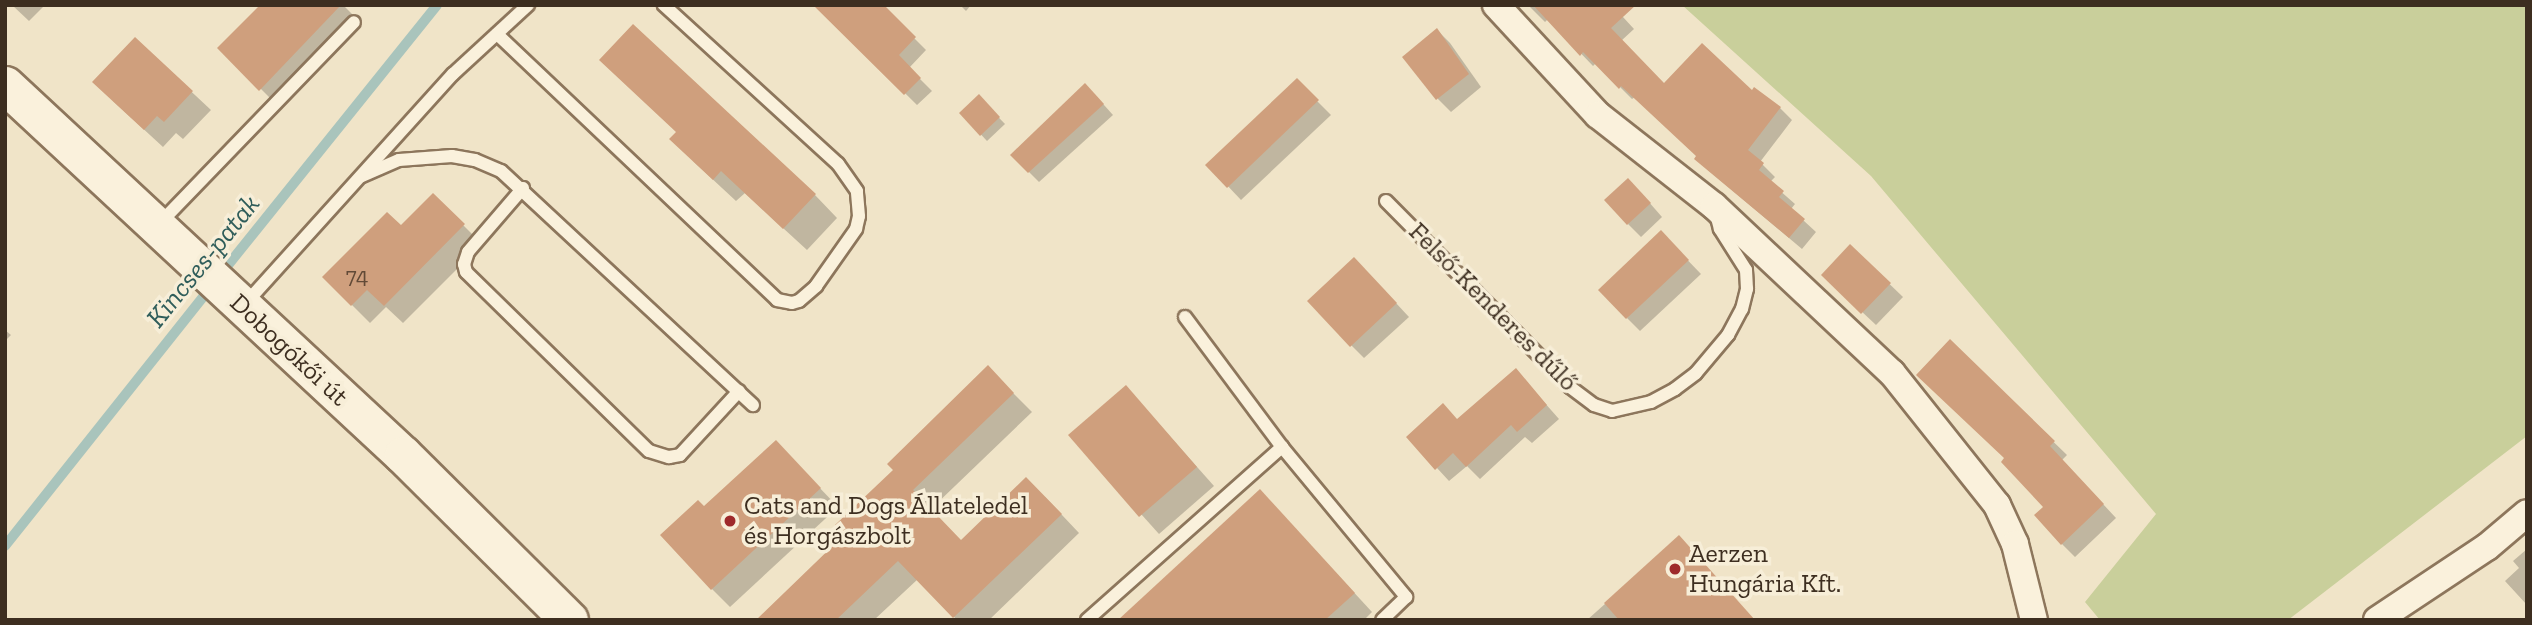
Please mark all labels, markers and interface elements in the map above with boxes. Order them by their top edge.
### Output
water label: Kincses-patak [139,188,267,334]
street label: Felső-Kenderes dűlő [1402,216,1584,398]
house number: 74 [346,261,368,289]
street label: Dobogókői út [223,287,355,413]
place label: Cats and Dogs Állateledel és Horgászbolt [744,490,1029,552]
marker: Cats and Dogs Állateledel és Horgászbolt [722,513,738,529]
place label: Aerzen Hungária Kft. [1689,538,1841,600]
marker: Aerzen Hungária Kft. [1667,561,1683,577]

